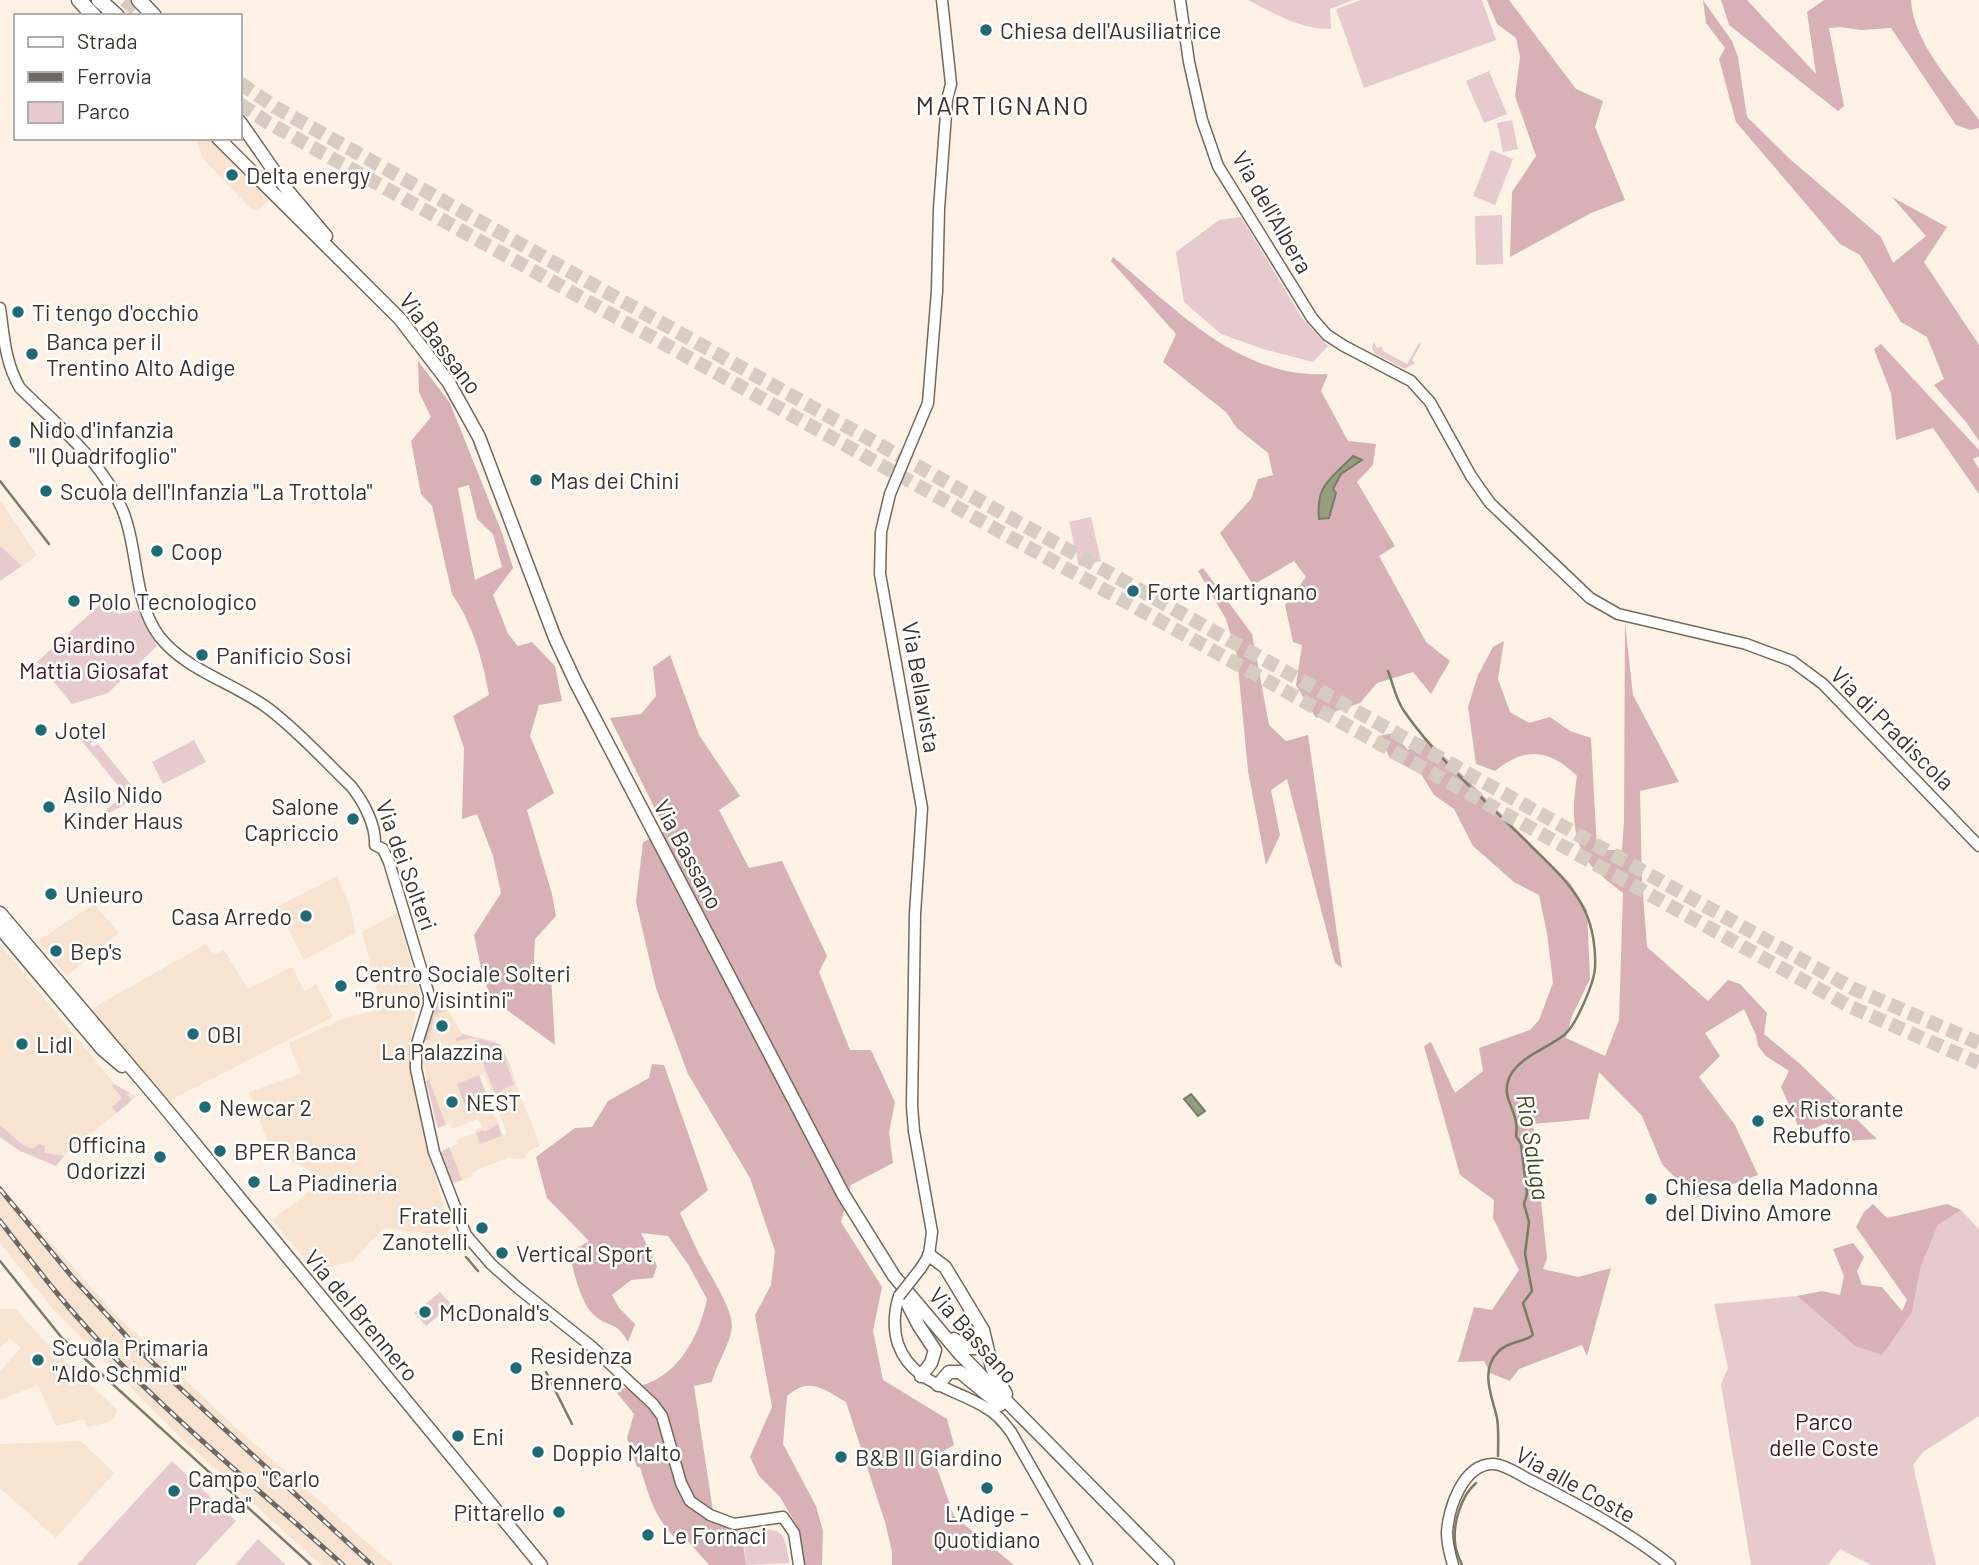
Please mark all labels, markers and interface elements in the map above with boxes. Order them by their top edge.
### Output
legend [14,14,242,140]
place label: Chiesa dell'Ausiliatrice [1000,16,1222,44]
marker: Chiesa dell'Ausiliatrice [978,22,994,38]
text: Strada [77,28,137,53]
text: Ferrovia [77,63,152,88]
district label: MARTIGNANO [916,89,1090,120]
text: Parco [77,98,130,123]
street label: Via dell'Albera [1227,146,1319,278]
place label: Delta energy [246,161,371,189]
marker: Delta energy [224,167,240,183]
street label: Via Bassano [394,287,488,399]
place label: Ti tengo d'occhio [32,298,199,326]
marker: Ti tengo d'occhio [10,304,26,320]
place label: Banca per il Trentino Alto Adige [46,327,235,381]
marker: Banca per il Trentino Alto Adige [24,346,40,362]
place label: Nido d'infanzia "Il Quadrifoglio" [29,415,176,469]
marker: Nido d'infanzia "Il Quadrifoglio" [7,434,23,450]
place label: Mas dei Chini [550,466,680,494]
marker: Mas dei Chini [528,472,544,488]
place label: Scuola dell'Infanzia "La Trottola" [60,477,372,505]
marker: Scuola dell'Infanzia "La Trottola" [38,483,54,499]
place label: Coop [171,537,223,565]
marker: Coop [149,543,165,559]
place label: Forte Martignano [1147,577,1318,605]
marker: Forte Martignano [1125,583,1141,599]
place label: Polo Tecnologico [88,587,257,615]
marker: Polo Tecnologico [66,593,82,609]
street label: Via Bellavista [897,619,947,755]
park label: Giardino Mattia Giosafat [19,630,169,684]
place label: Panificio Sosi [216,641,352,669]
marker: Panificio Sosi [194,647,210,663]
street label: Via di Pradiscola [1825,660,1961,796]
place label: Jotel [55,716,106,744]
marker: Jotel [33,722,49,738]
place label: Asilo Nido Kinder Haus [63,780,183,834]
place label: Salone Capriccio [244,792,339,846]
street label: Via Bassano [648,794,730,914]
street label: Via dei Solteri [370,796,444,934]
marker: Asilo Nido Kinder Haus [41,799,57,815]
marker: Salone Capriccio [345,811,361,827]
place label: Unieuro [65,880,144,908]
marker: Unieuro [43,886,59,902]
place label: Casa Arredo [171,902,292,930]
marker: Casa Arredo [298,908,314,924]
place label: Bep's [70,937,122,965]
marker: Bep's [48,943,64,959]
place label: Centro Sociale Solteri "Bruno Visintini" [355,959,571,1013]
marker: Centro Sociale Solteri "Bruno Visintini" [333,978,349,994]
marker: La Palazzina [434,1018,450,1034]
place label: OBI [207,1020,242,1048]
marker: OBI [185,1026,201,1042]
place label: Lidl [36,1030,73,1058]
marker: Lidl [14,1036,30,1052]
place label: La Palazzina [381,1037,503,1065]
place label: NEST [466,1088,521,1116]
water label: Rio Saluga [1511,1092,1557,1202]
place label: Newcar 2 [219,1093,312,1121]
marker: NEST [444,1094,460,1110]
place label: ex Ristorante Rebuffo [1772,1094,1904,1148]
marker: Newcar 2 [197,1099,213,1115]
marker: ex Ristorante Rebuffo [1750,1113,1766,1129]
place label: Officina Odorizzi [66,1130,146,1184]
place label: BPER Banca [234,1137,357,1165]
marker: BPER Banca [212,1143,228,1159]
marker: Officina Odorizzi [152,1149,168,1165]
place label: La Piadineria [268,1168,398,1196]
place label: Chiesa della Madonna del Divino Amore [1665,1172,1878,1226]
marker: La Piadineria [246,1174,262,1190]
marker: Chiesa della Madonna del Divino Amore [1643,1191,1659,1207]
place label: Fratelli Zanotelli [382,1201,468,1255]
marker: Fratelli Zanotelli [474,1220,490,1236]
place label: Vertical Sport [516,1239,653,1267]
street label: Via del Brennero [299,1244,425,1386]
marker: Vertical Sport [494,1245,510,1261]
street label: Via Bassano [923,1281,1025,1389]
place label: McDonald's [439,1298,550,1326]
marker: McDonald's [417,1304,433,1320]
place label: Scuola Primaria "Aldo Schmid" [52,1333,209,1387]
place label: Residenza Brennero [530,1341,632,1395]
marker: Scuola Primaria "Aldo Schmid" [30,1352,46,1368]
marker: Residenza Brennero [508,1360,524,1376]
park label: Parco delle Coste [1769,1407,1879,1461]
place label: Eni [472,1422,504,1450]
marker: Eni [450,1428,466,1444]
place label: Doppio Malto [552,1438,681,1466]
street label: Via alle Coste [1511,1440,1641,1528]
place label: B&B Il Giardino [855,1443,1003,1471]
marker: Doppio Malto [530,1444,546,1460]
marker: B&B Il Giardino [833,1449,849,1465]
place label: Campo "Carlo Prada" [188,1464,320,1518]
marker: L'Adige - Quotidiano [979,1480,995,1496]
marker: Campo "Carlo Prada" [166,1483,182,1499]
place label: Pittarello [453,1498,545,1526]
place label: L'Adige - Quotidiano [933,1499,1041,1553]
marker: Pittarello [551,1504,567,1520]
place label: Le Fornaci [662,1521,767,1549]
marker: Le Fornaci [640,1527,656,1543]

